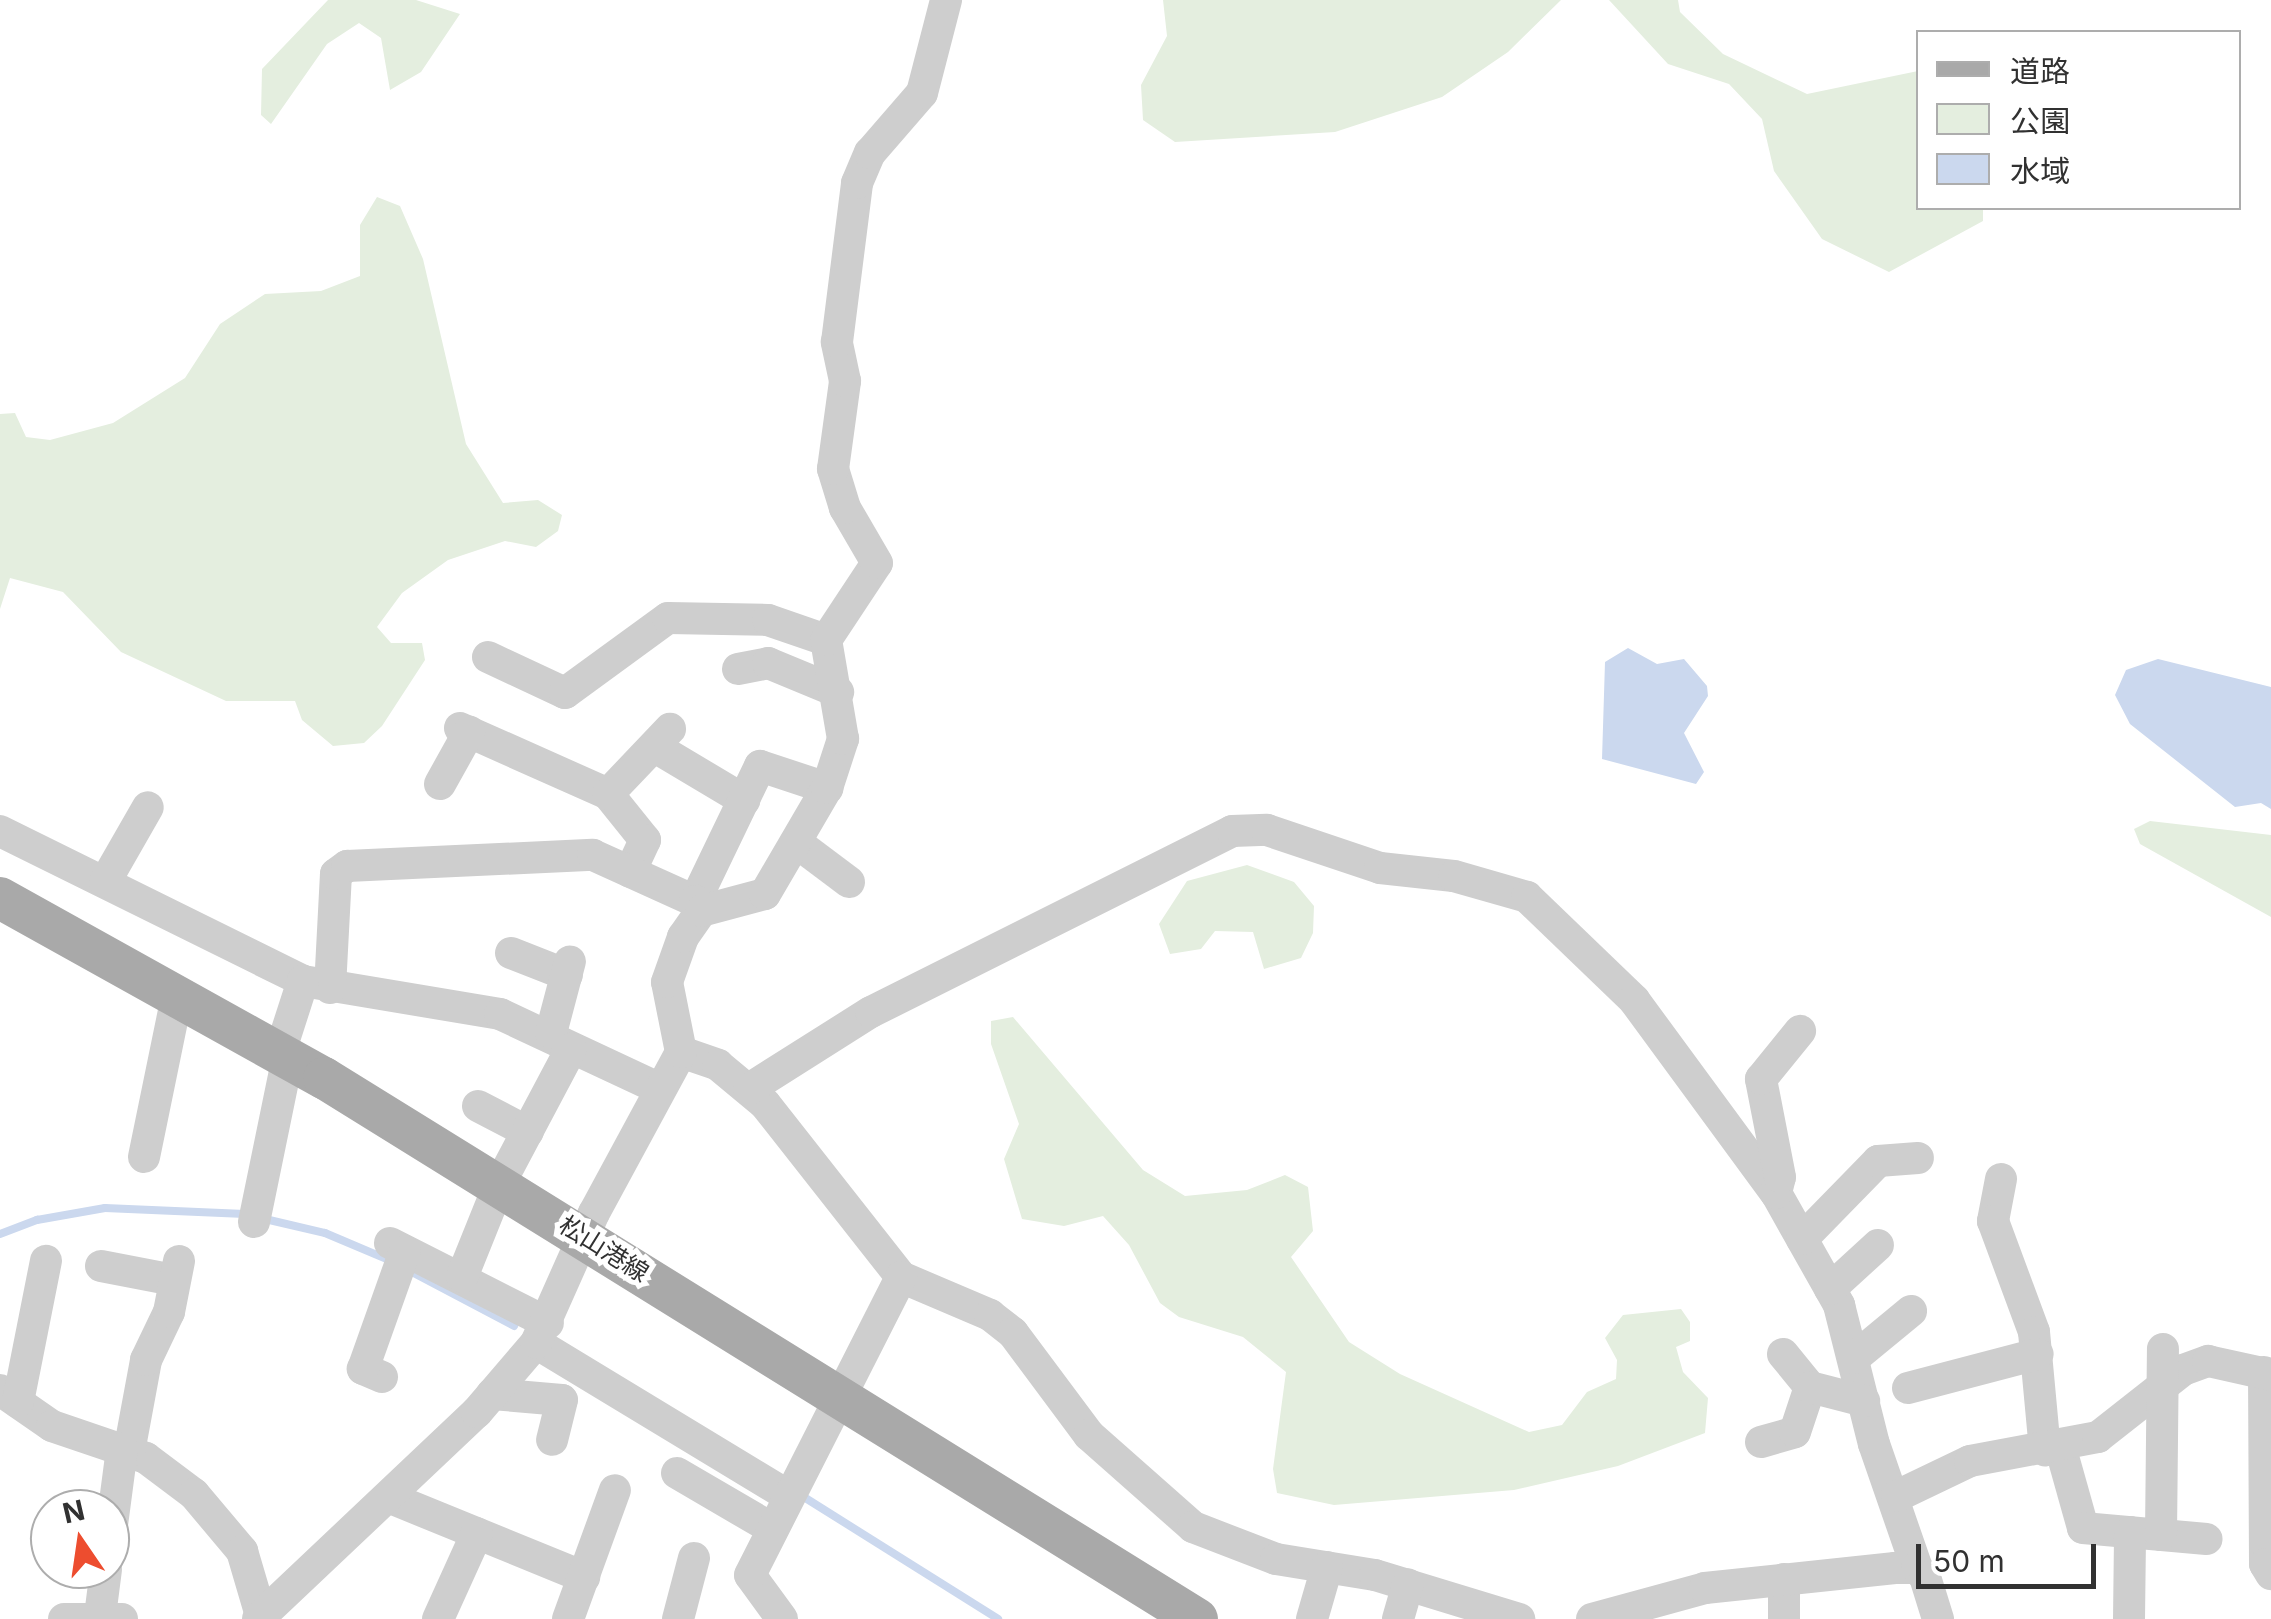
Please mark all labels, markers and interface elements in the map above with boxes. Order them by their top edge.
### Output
legend [1916,30,2241,210]
text: 道路 [2010,53,2070,89]
text: 公園 [2010,103,2070,139]
text: 水域 [2010,153,2070,189]
street label: 松山港線 [554,1210,654,1288]
north arrow [30,1489,130,1589]
text: N [59,1493,88,1531]
scale bar [1921,1524,2101,1586]
text: 50 m [1933,1543,2005,1579]

